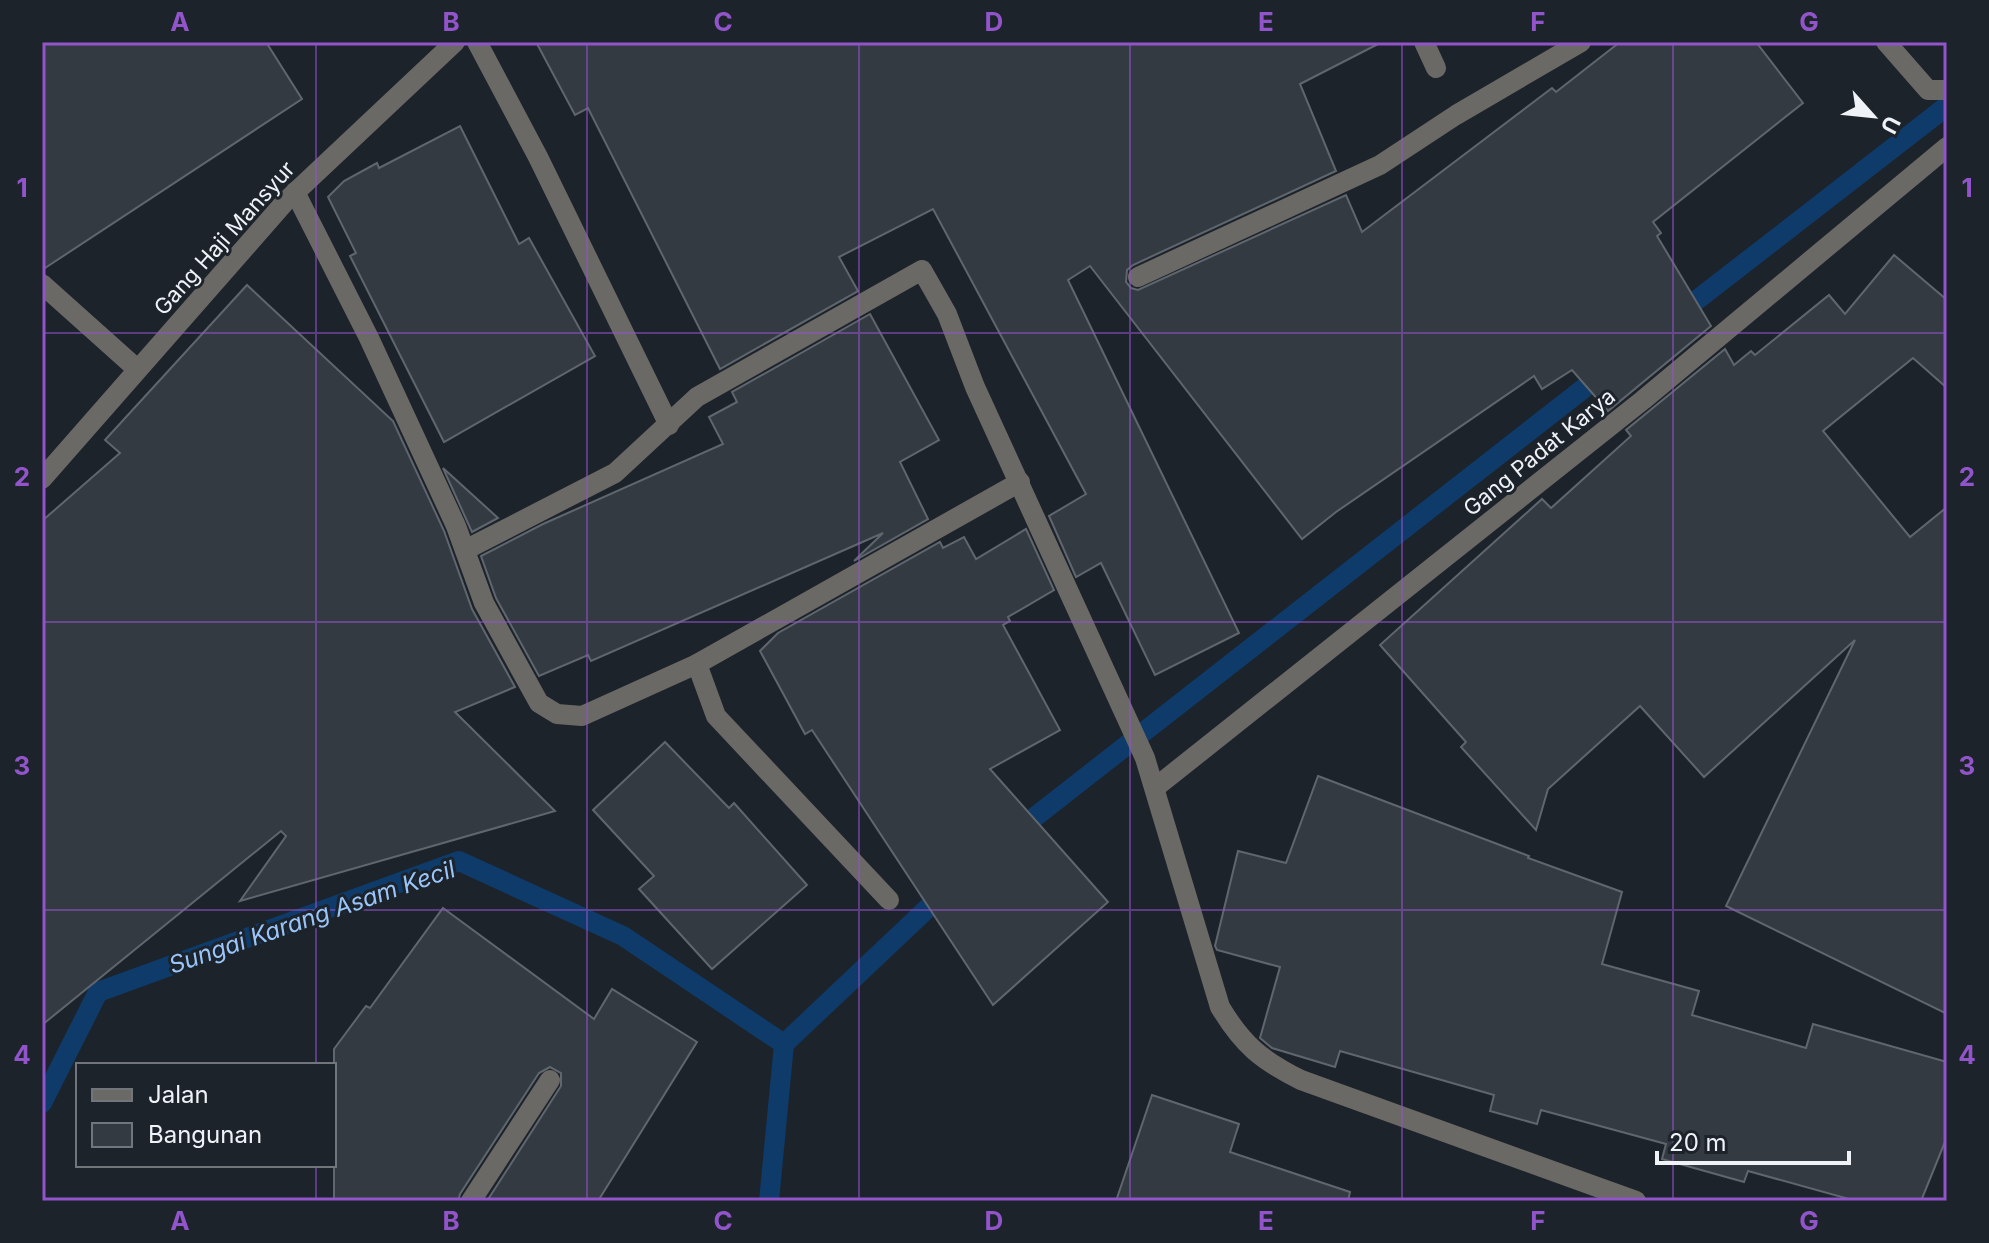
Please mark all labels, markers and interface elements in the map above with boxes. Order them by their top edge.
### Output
text: A [170,6,190,37]
text: B [442,6,460,37]
text: C [713,6,733,37]
text: D [985,6,1003,37]
text: E [1258,6,1274,37]
text: F [1530,6,1546,37]
text: G [1799,6,1819,37]
north arrow [1833,76,1913,156]
text: U [1876,112,1906,138]
street label: Gang Haji Mansyur [148,156,300,320]
text: 1 [16,172,28,203]
text: 1 [1961,172,1973,203]
street label: Gang Padat Karya [1458,383,1620,521]
text: 2 [14,461,30,492]
text: 2 [1959,461,1975,492]
text: 3 [14,750,30,781]
text: 3 [1959,750,1975,781]
water label: Sungai Karang Asam Kecil [165,854,459,980]
text: 4 [13,1039,31,1070]
text: 4 [1958,1039,1976,1070]
legend [76,1063,336,1167]
text: Jalan [148,1080,209,1109]
scale bar [1657,1115,1849,1165]
text: Bangunan [148,1120,262,1149]
text: 20 m [1669,1128,1727,1157]
text: A [170,1205,190,1236]
text: B [442,1205,460,1236]
text: C [713,1205,733,1236]
text: D [985,1205,1003,1236]
text: E [1258,1205,1274,1236]
text: F [1530,1205,1546,1236]
text: G [1799,1205,1819,1236]

